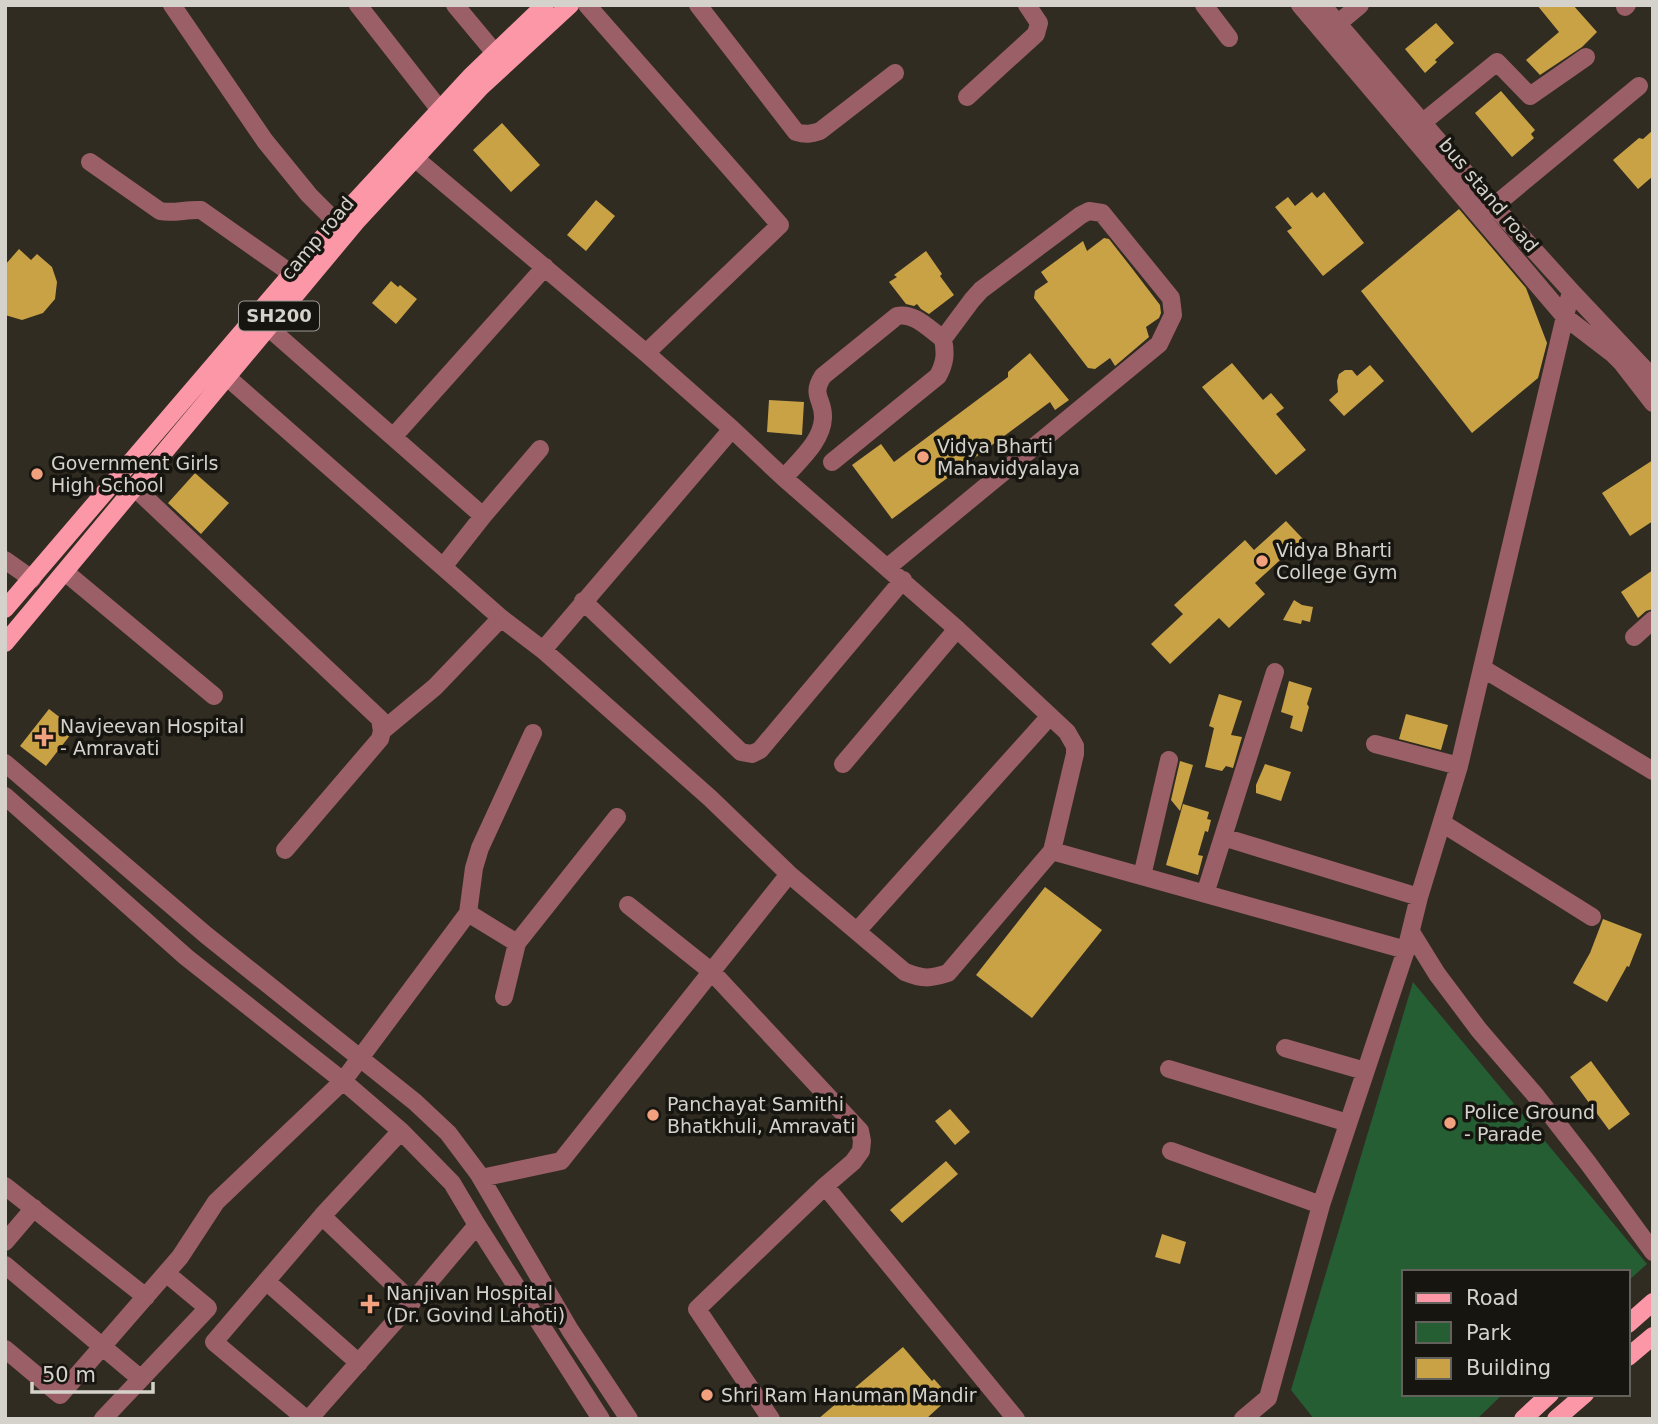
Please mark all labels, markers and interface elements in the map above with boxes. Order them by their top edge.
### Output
street label: bus stand road [1435,134,1543,256]
street label: camp road [276,192,358,284]
road number: SH200 [239,302,319,330]
place label: Vidya Bharti Mahavidyalaya [937,435,1080,479]
marker: Vidya Bharti Mahavidyalaya [915,449,931,465]
place label: Government Girls High School [51,452,219,496]
marker: Government Girls High School [29,466,45,482]
place label: Vidya Bharti College Gym [1276,539,1397,583]
marker: Vidya Bharti College Gym [1254,553,1270,569]
place label: Navjeevan Hospital - Amravati [60,715,244,759]
marker: Navjeevan Hospital - Amravati [34,727,54,747]
place label: Panchayat Samithi Bhatkhuli, Amravati [667,1093,855,1137]
place label: Police Ground - Parade [1464,1101,1595,1145]
marker: Panchayat Samithi Bhatkhuli, Amravati [645,1107,661,1123]
marker: Police Ground - Parade [1442,1115,1458,1131]
legend [1402,1270,1630,1396]
place label: Nanjivan Hospital (Dr. Govind Lahoti) [386,1282,565,1326]
text: Road [1466,1286,1519,1310]
marker: Nanjivan Hospital (Dr. Govind Lahoti) [360,1294,380,1314]
text: Park [1466,1321,1512,1345]
scale bar [32,1350,152,1394]
text: Building [1466,1356,1551,1380]
text: 50 m [42,1363,96,1387]
place label: Shri Ram Hanuman Mandir [721,1384,977,1406]
marker: Shri Ram Hanuman Mandir [699,1387,715,1403]

